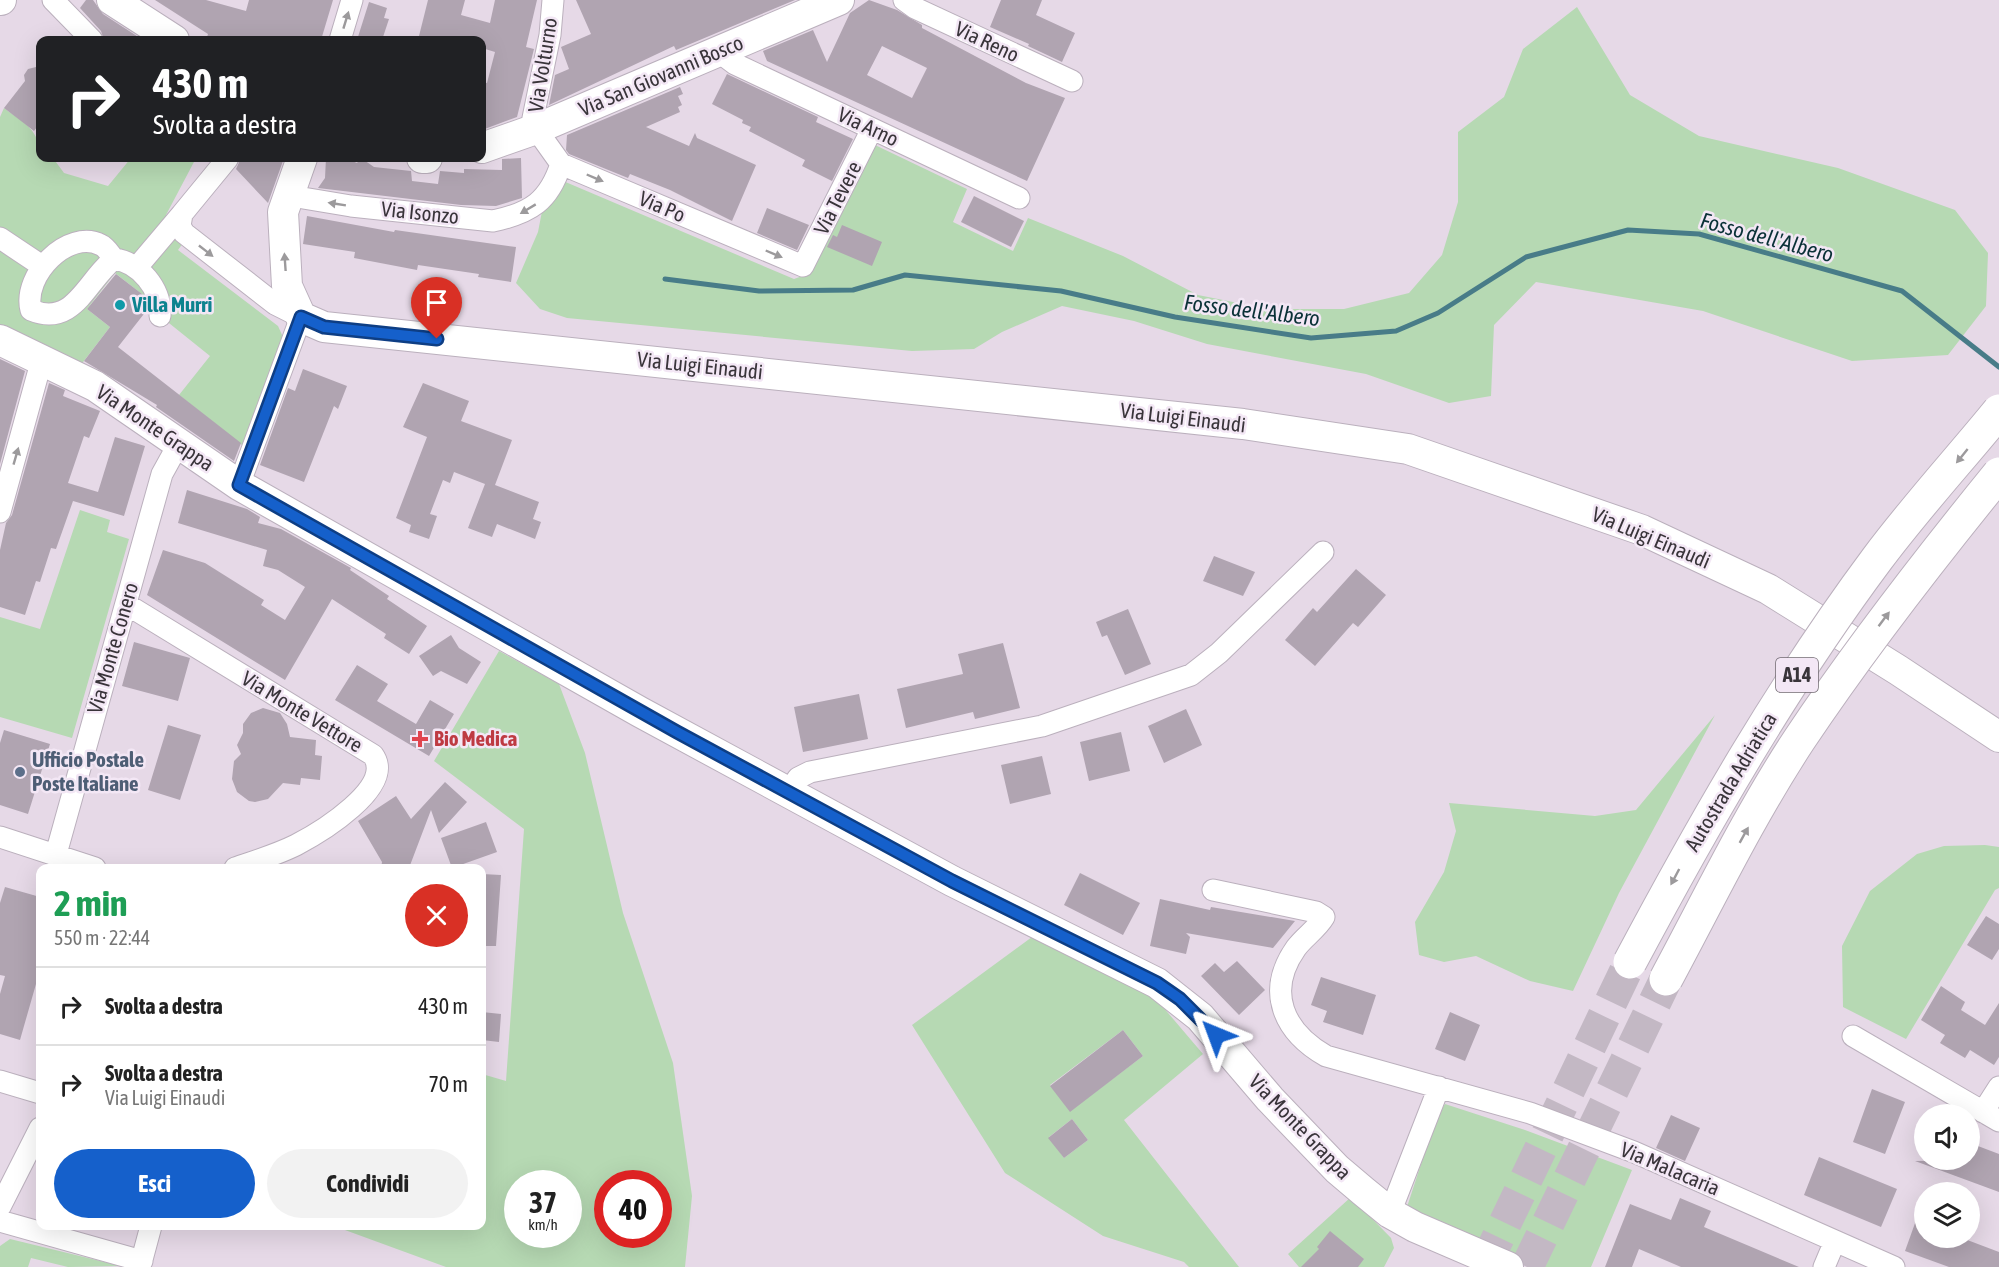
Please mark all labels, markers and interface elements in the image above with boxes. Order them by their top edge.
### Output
one-way arrow [342,11,351,29]
street label: Via Volturno [523,16,561,114]
street label: Via Reno [952,16,1023,66]
street label: Via San Giovanni Bosco [575,30,746,121]
text: 430 m [153,59,248,107]
icon: right [54,60,132,138]
street label: Via Arno [834,102,903,151]
text: Svolta a destra [153,109,297,140]
street label: Via Tevere [809,157,866,238]
one-way arrow [586,173,604,183]
street label: Via Po [636,186,689,226]
street label: Via Isonzo [380,196,460,228]
one-way arrow [327,199,346,208]
one-way arrow [520,204,536,215]
water label: Fosso dell'Albero [1698,207,1836,267]
one-way arrow [199,244,214,256]
one-way arrow [766,249,784,259]
one-way arrow [281,253,290,272]
pin [411,277,462,339]
icon: arrive [420,286,453,319]
water label: Fosso dell'Albero [1183,289,1321,331]
place label: Villa Murri [131,292,212,316]
marker: Villa Murri [113,298,127,312]
street label: Via Luigi Einaudi [636,346,764,384]
street label: Via Monte Grappa [92,379,219,475]
street label: Via Luigi Einaudi [1119,397,1247,437]
one-way arrow [12,447,21,465]
one-way arrow [1955,448,1968,464]
street label: Via Luigi Einaudi [1589,501,1714,573]
street label: Via Monte Conero [82,579,142,716]
one-way arrow [1878,611,1890,627]
road number: A14 [1776,658,1818,692]
street label: Via Monte Vettore [238,666,367,757]
street label: Autostrada Adriatica [1679,708,1781,855]
place label: Bio Medica [434,726,518,750]
marker: Bio Medica [411,730,429,748]
place label: Ufficio Postale Poste Italiane [32,747,144,795]
marker: Ufficio Postale Poste Italiane [13,765,27,779]
one-way arrow [1739,826,1749,843]
one-way arrow [1671,868,1681,886]
text: 2 min [54,882,128,924]
button: close [405,884,468,947]
text: 550 m · 22:44 [54,926,150,949]
icon: right [54,990,87,1023]
text: Svolta a destra [105,993,223,1019]
text: 430 m [418,993,468,1019]
position arrow [1184,1003,1248,1067]
text: Svolta a destra [105,1060,223,1086]
icon: right [54,1068,87,1101]
street label: Via Monte Grappa [1245,1069,1357,1184]
text: 70 m [428,1071,468,1097]
text: Via Luigi Einaudi [105,1086,225,1109]
map controls [1914,1104,1980,1248]
button: sound [1914,1104,1980,1170]
street label: Via Malacaria [1617,1136,1724,1200]
button: Esci [54,1149,255,1218]
button: Condividi [267,1149,468,1218]
speed limit sign: 40 [594,1170,672,1248]
button: layers [1914,1182,1980,1248]
text: 37 [529,1185,557,1219]
text: km/h [528,1216,558,1233]

